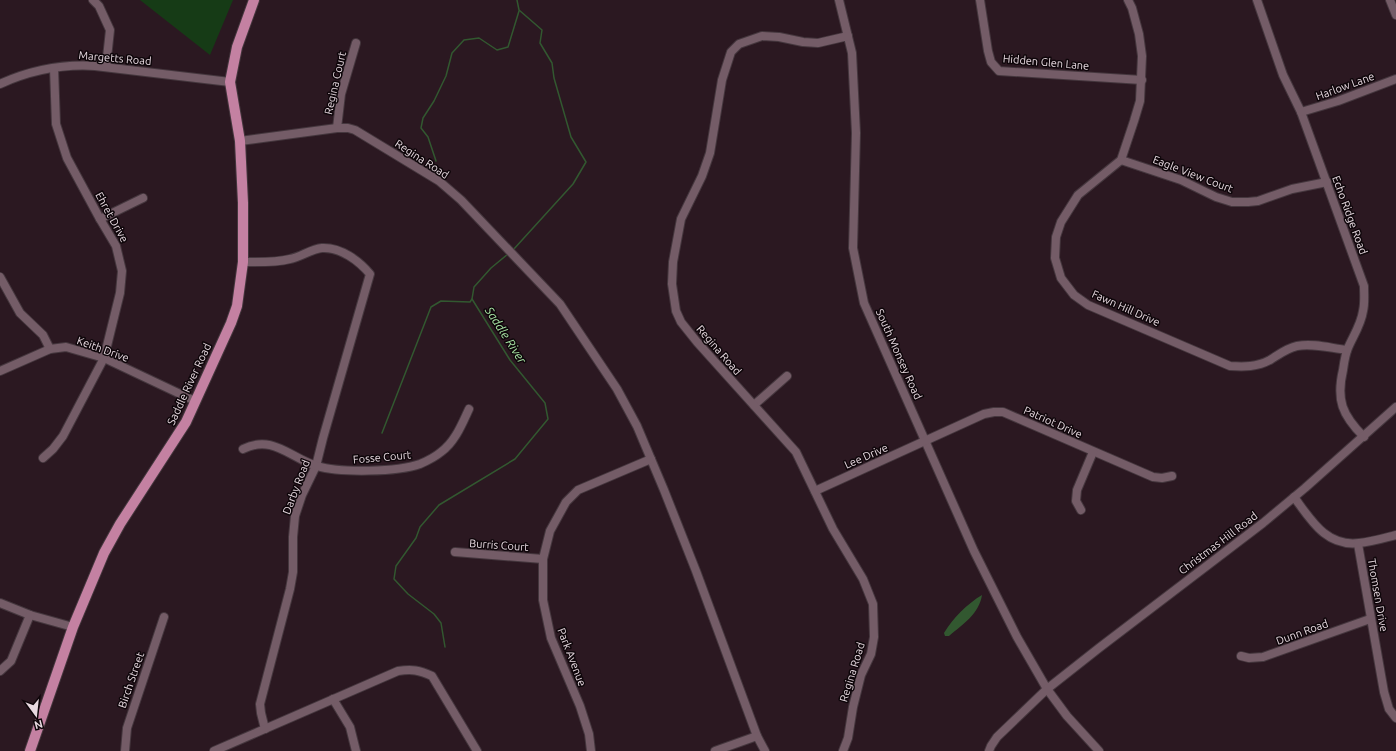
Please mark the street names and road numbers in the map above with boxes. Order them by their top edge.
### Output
street label: Margetts Road [78,49,152,67]
street label: Regina Court [322,50,348,116]
street label: Hidden Glen Lane [1002,52,1090,72]
street label: Harlow Lane [1314,70,1376,102]
street label: Regina Road [393,137,451,181]
street label: Eagle View Court [1151,153,1235,195]
street label: Echo Ridge Road [1330,174,1370,256]
street label: Ehret Drive [93,190,131,244]
street label: Fawn Hill Drive [1090,288,1162,328]
street label: South Monsey Road [874,307,924,401]
street label: Regina Road [694,323,744,377]
street label: Keith Drive [75,334,131,364]
street label: Saddle River Road [165,341,213,427]
street label: Patriot Drive [1022,404,1084,440]
street label: Lee Drive [842,441,890,471]
street label: Fosse Court [352,448,412,466]
street label: Darby Road [280,458,312,516]
street label: Christmas Hill Road [1176,510,1260,576]
street label: Burris Court [469,537,530,553]
street label: Thomsen Drive [1366,558,1390,632]
street label: Dunn Road [1274,617,1330,647]
street label: Park Avenue [555,626,589,688]
street label: Regina Road [837,641,867,703]
street label: Birch Street [116,650,146,710]

